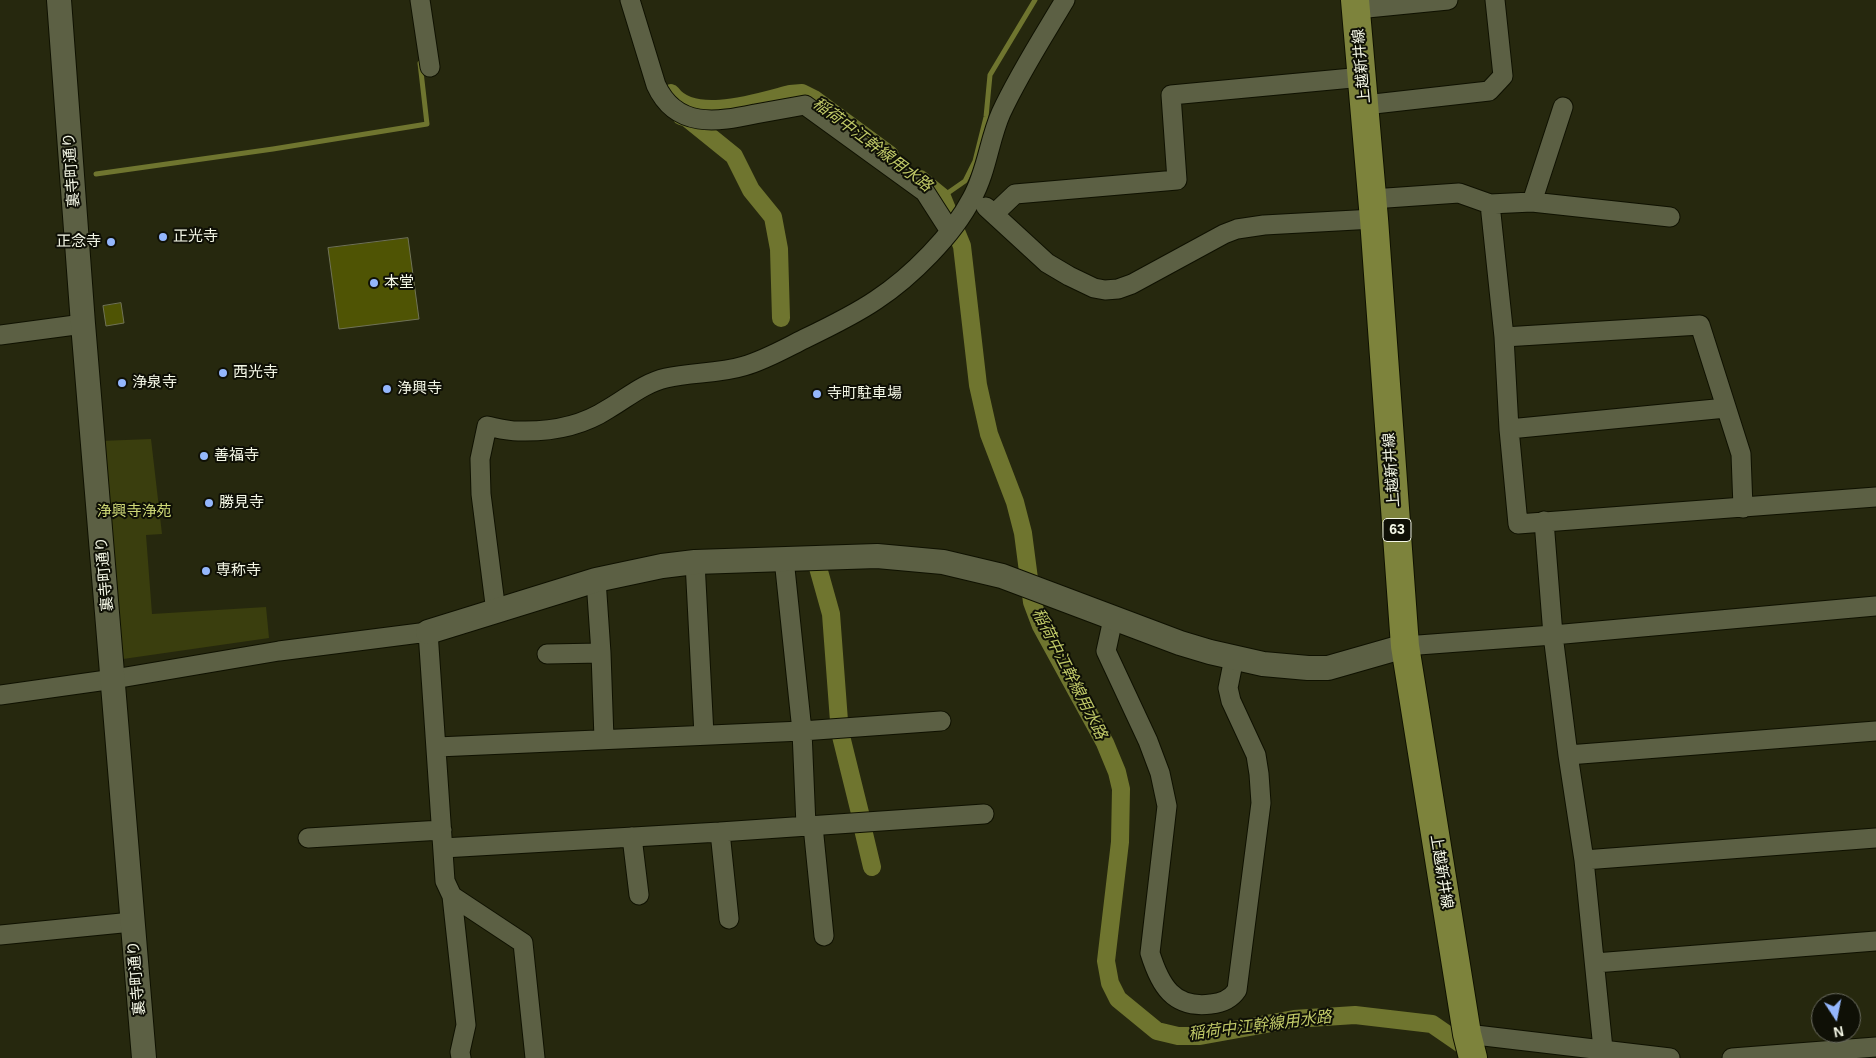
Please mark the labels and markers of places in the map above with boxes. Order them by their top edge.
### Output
place label: 正光寺 [173,228,218,246]
marker: 正光寺 [157,231,169,243]
place label: 正念寺 [56,233,101,251]
marker: 正念寺 [105,236,117,248]
place label: 本堂 [384,274,414,292]
marker: 本堂 [368,277,380,289]
place label: 西光寺 [233,364,278,382]
marker: 西光寺 [217,367,229,379]
place label: 浄泉寺 [132,374,177,392]
marker: 浄泉寺 [116,377,128,389]
place label: 浄興寺 [397,380,442,398]
marker: 浄興寺 [381,383,393,395]
place label: 寺町駐車場 [827,385,902,403]
marker: 寺町駐車場 [811,388,823,400]
place label: 善福寺 [214,447,259,465]
marker: 善福寺 [198,450,210,462]
place label: 勝見寺 [219,494,264,512]
marker: 勝見寺 [203,497,215,509]
place label: 専称寺 [216,562,261,580]
marker: 専称寺 [200,565,212,577]

